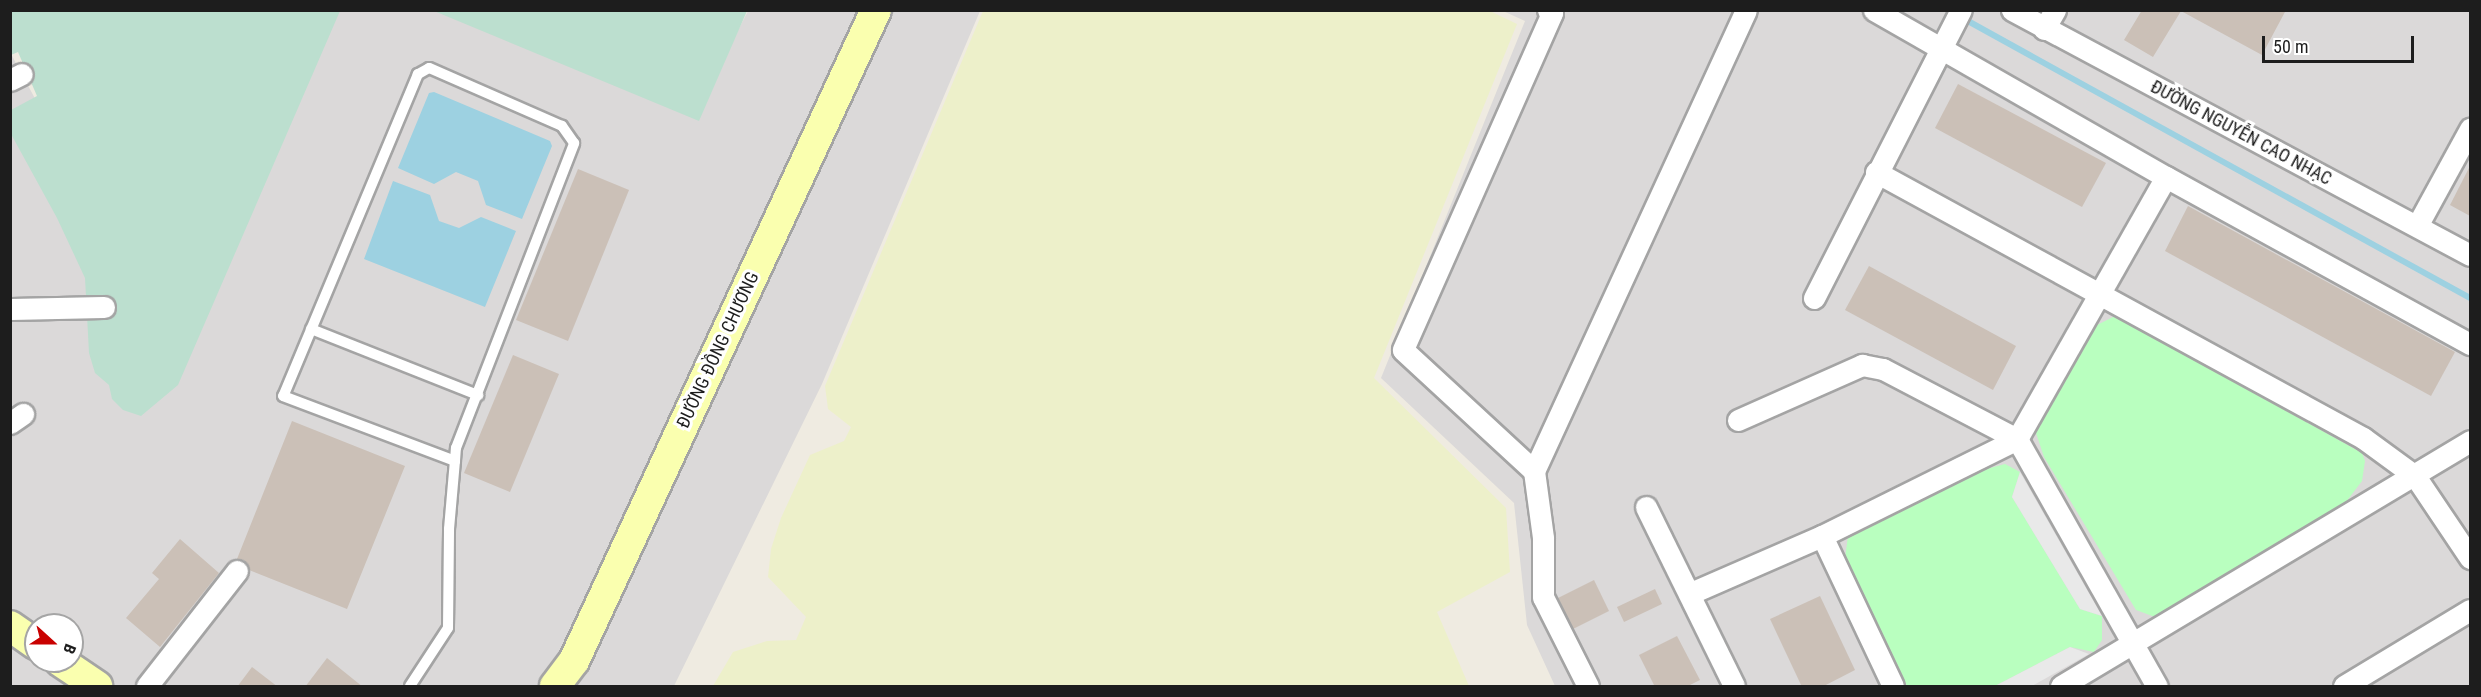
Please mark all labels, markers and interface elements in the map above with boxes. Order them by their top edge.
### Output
scale bar [2265,24,2416,62]
text: 50 m [2273,36,2308,57]
street label: ĐƯỜNG NGUYỄN CAO NHẠC [2147,76,2335,190]
street label: ĐƯỜNG ĐỒNG CHƯƠNG [672,268,764,432]
north arrow [24,613,84,673]
text: B [59,641,80,657]

